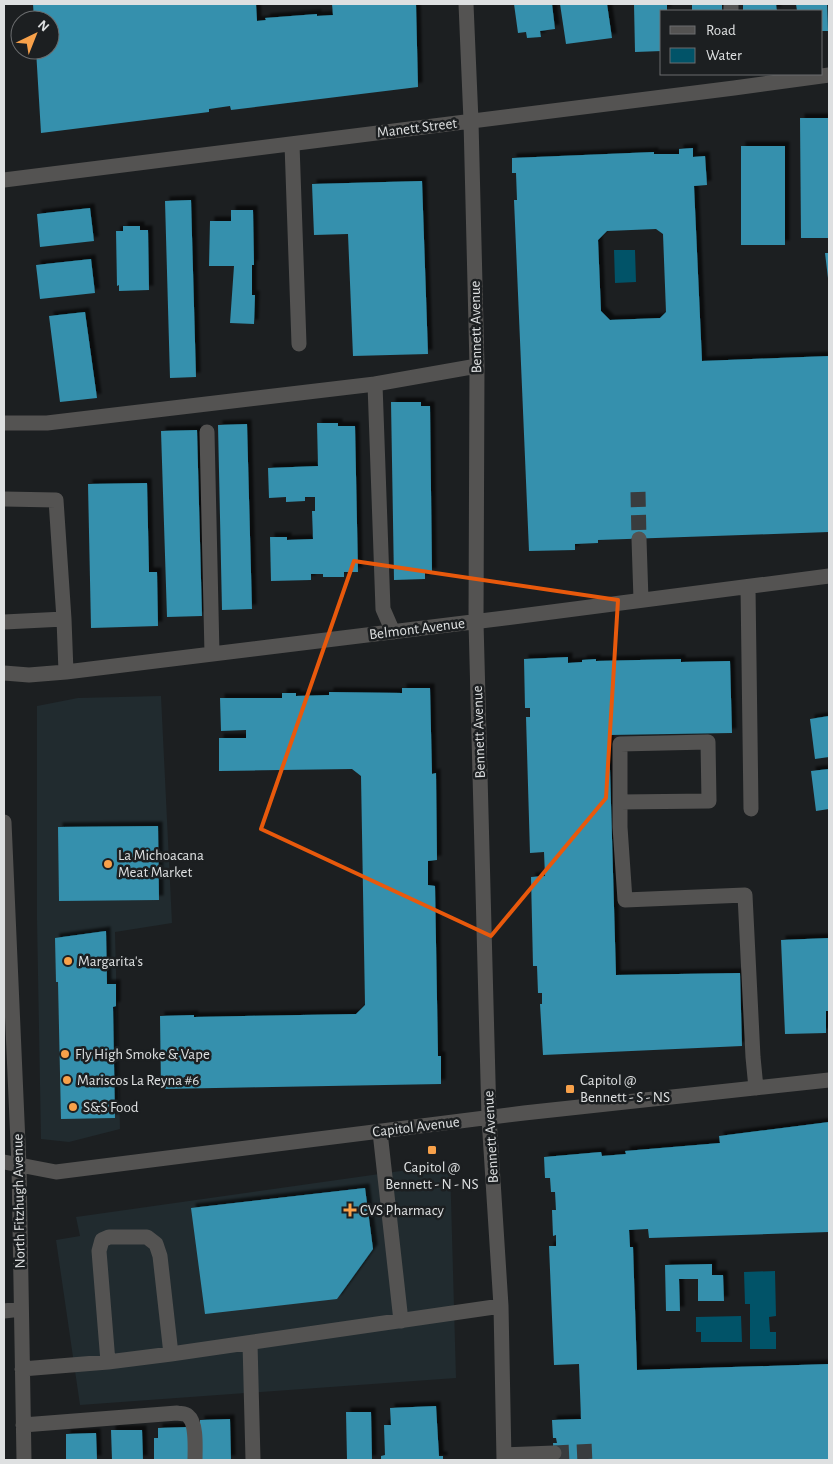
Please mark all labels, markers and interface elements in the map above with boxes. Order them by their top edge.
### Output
north arrow [10,10,60,60]
legend [660,10,823,75]
text: N [35,18,52,35]
text: Road [706,23,736,38]
text: Water [706,48,742,63]
street label: Manett Street [376,116,458,140]
street label: Bennett Avenue [468,280,484,374]
street label: Belmont Avenue [368,616,466,642]
street label: Bennett Avenue [470,685,488,779]
place label: La Michoacana Meat Market [118,848,204,880]
marker: La Michoacana Meat Market [102,858,114,870]
place label: Margarita's [78,954,143,969]
marker: Margarita's [62,955,74,967]
place label: Fly High Smoke & Vape [75,1047,210,1062]
marker: Fly High Smoke & Vape [59,1048,71,1060]
place label: Mariscos La Reyna #6 [77,1073,199,1088]
place label: Capitol @ Bennett - S - NS [580,1073,670,1105]
marker: Mariscos La Reyna #6 [61,1074,73,1086]
marker: Capitol @ Bennett - S - NS [564,1083,576,1095]
street label: Bennett Avenue [481,1090,501,1184]
place label: S&S Food [83,1100,139,1115]
marker: S&S Food [67,1101,79,1113]
street label: Capitol Avenue [371,1114,461,1140]
street label: North Fitzhugh Avenue [10,1133,28,1269]
marker: Capitol @ Bennett - N - NS [426,1144,438,1156]
place label: Capitol @ Bennett - N - NS [385,1160,479,1192]
place label: CVS Pharmacy [360,1203,445,1218]
marker: CVS Pharmacy [344,1204,356,1216]

